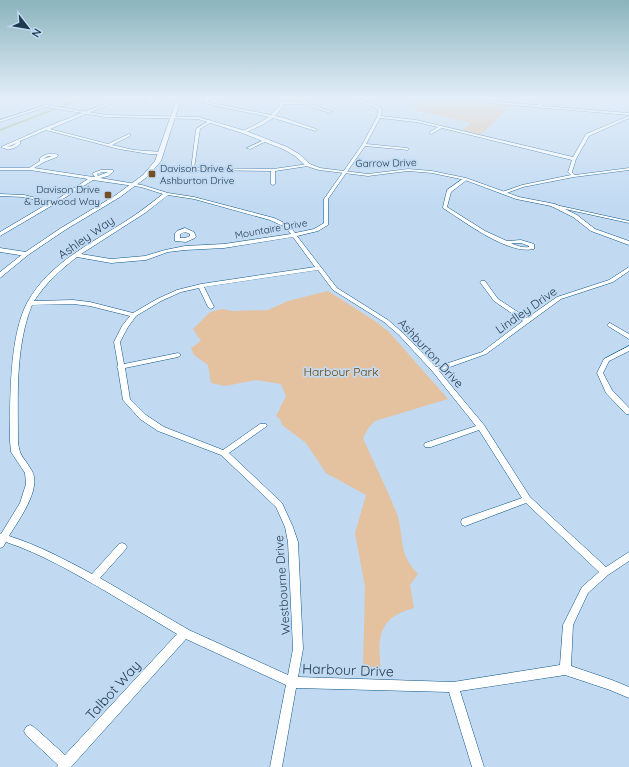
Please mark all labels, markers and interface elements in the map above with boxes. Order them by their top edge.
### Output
north arrow [8,8,48,48]
text: N [28,26,45,40]
street label: Garrow Drive [355,156,417,170]
place label: Davison Drive & Ashburton Drive [160,162,235,187]
marker: Davison Drive & Ashburton Drive [147,169,157,179]
place label: Davison Drive & Burwood Way [24,183,100,208]
marker: Davison Drive & Burwood Way [103,190,113,200]
street label: Ashley Way [55,212,117,262]
street label: Mountaire Drive [234,216,309,242]
street label: Lindley Drive [492,283,560,337]
street label: Ashburton Drive [395,315,467,391]
park label: Harbour Park [303,364,379,379]
street label: Westbourne Drive [271,535,293,635]
street label: Talbot Way [82,656,144,724]
street label: Harbour Drive [302,659,394,681]

